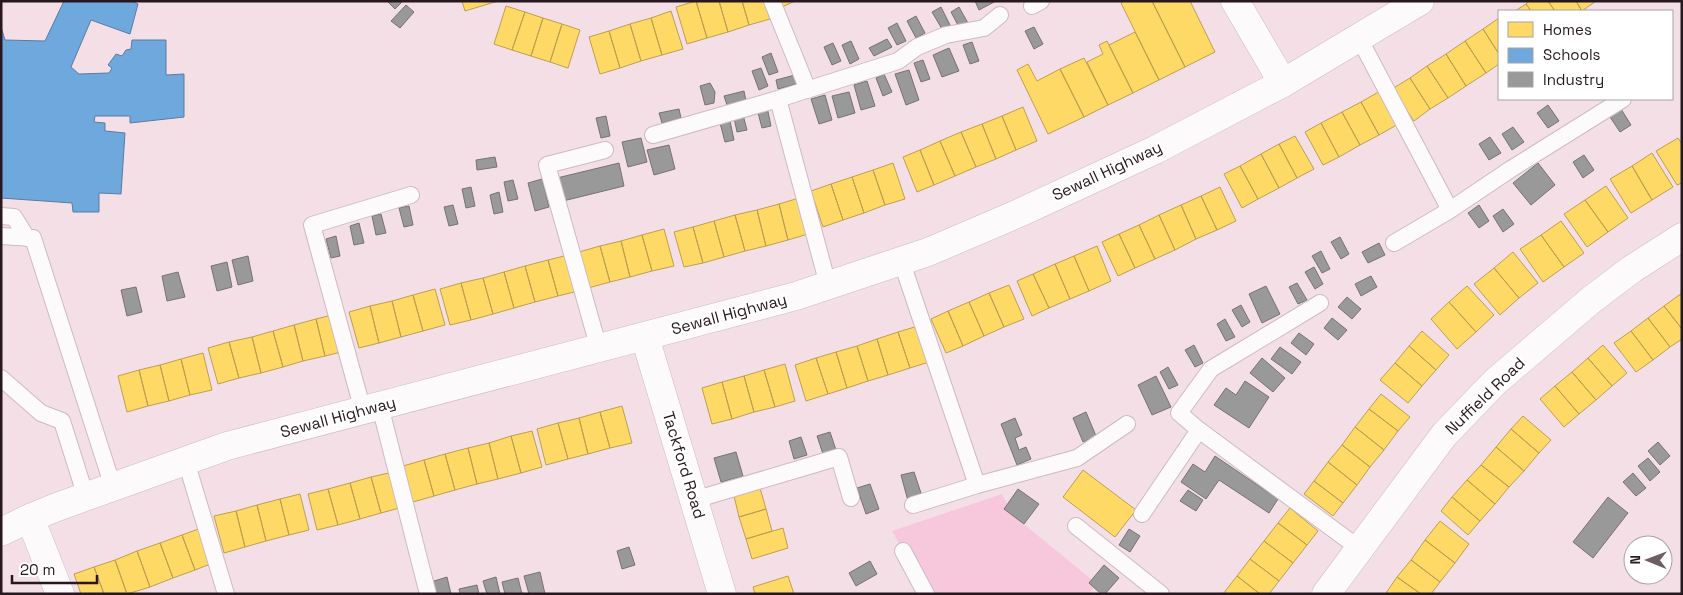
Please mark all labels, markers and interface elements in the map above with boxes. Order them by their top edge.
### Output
legend [1498,10,1673,100]
text: Homes [1543,20,1592,39]
text: Schools [1543,45,1601,64]
text: Industry [1543,70,1604,89]
street label: Sewall Highway [1049,136,1165,206]
street label: Sewall Highway [669,288,789,340]
street label: Nuffield Road [1441,353,1529,439]
street label: Sewall Highway [278,391,398,443]
street label: Tackford Road [658,409,710,521]
north arrow [1623,535,1673,585]
scale bar [12,552,98,584]
text: N [1626,555,1644,565]
text: 20 m [20,560,55,579]

